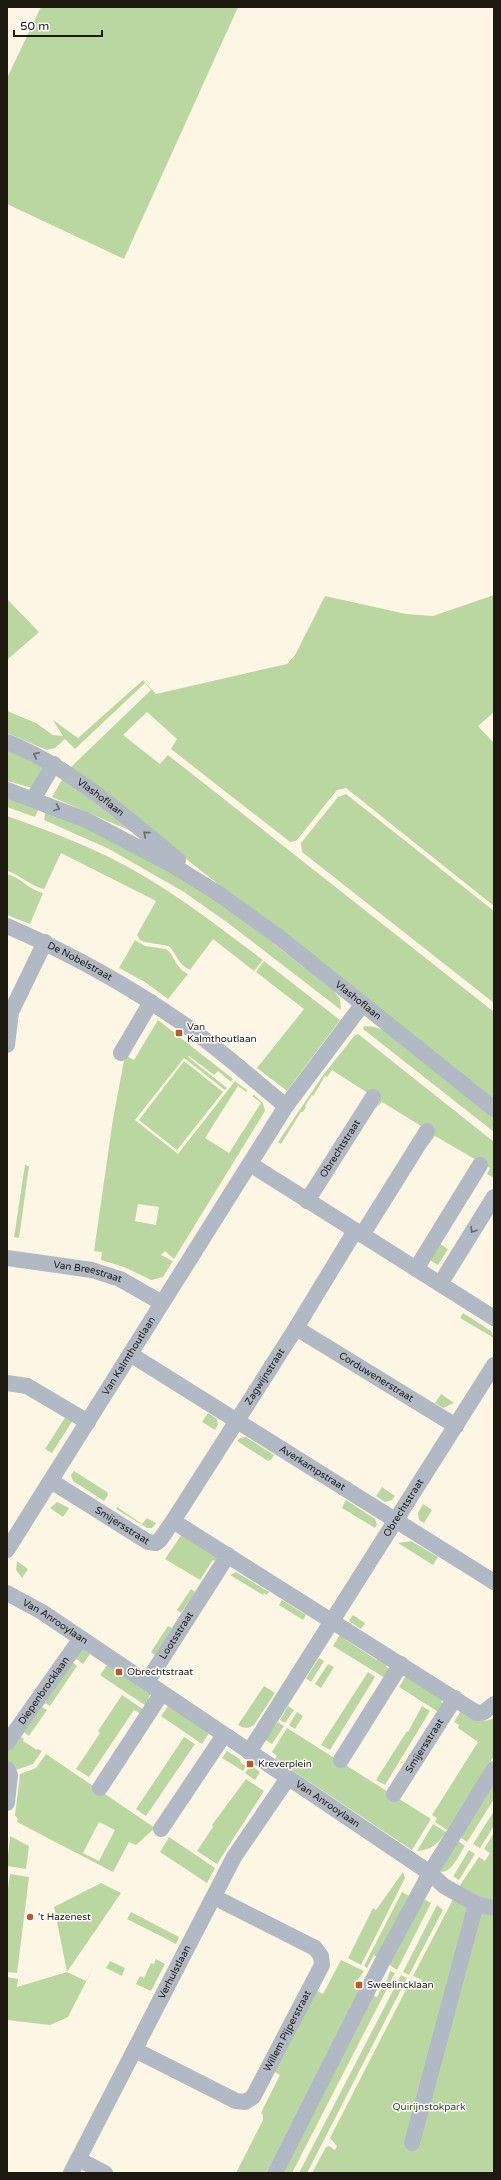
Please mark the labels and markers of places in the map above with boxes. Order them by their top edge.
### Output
place label: Van Kalmthoutlaan [187,1021,257,1045]
marker: Van Kalmthoutlaan [174,1028,184,1038]
place label: Obrechtstraat [127,1666,193,1678]
marker: Obrechtstraat [114,1667,124,1677]
place label: Kreverplein [258,1758,312,1770]
marker: Kreverplein [245,1759,255,1769]
place label: 't Hazenest [38,1911,91,1923]
marker: 't Hazenest [25,1912,35,1922]
place label: Sweelincklaan [367,1979,434,1991]
marker: Sweelincklaan [354,1980,364,1990]

